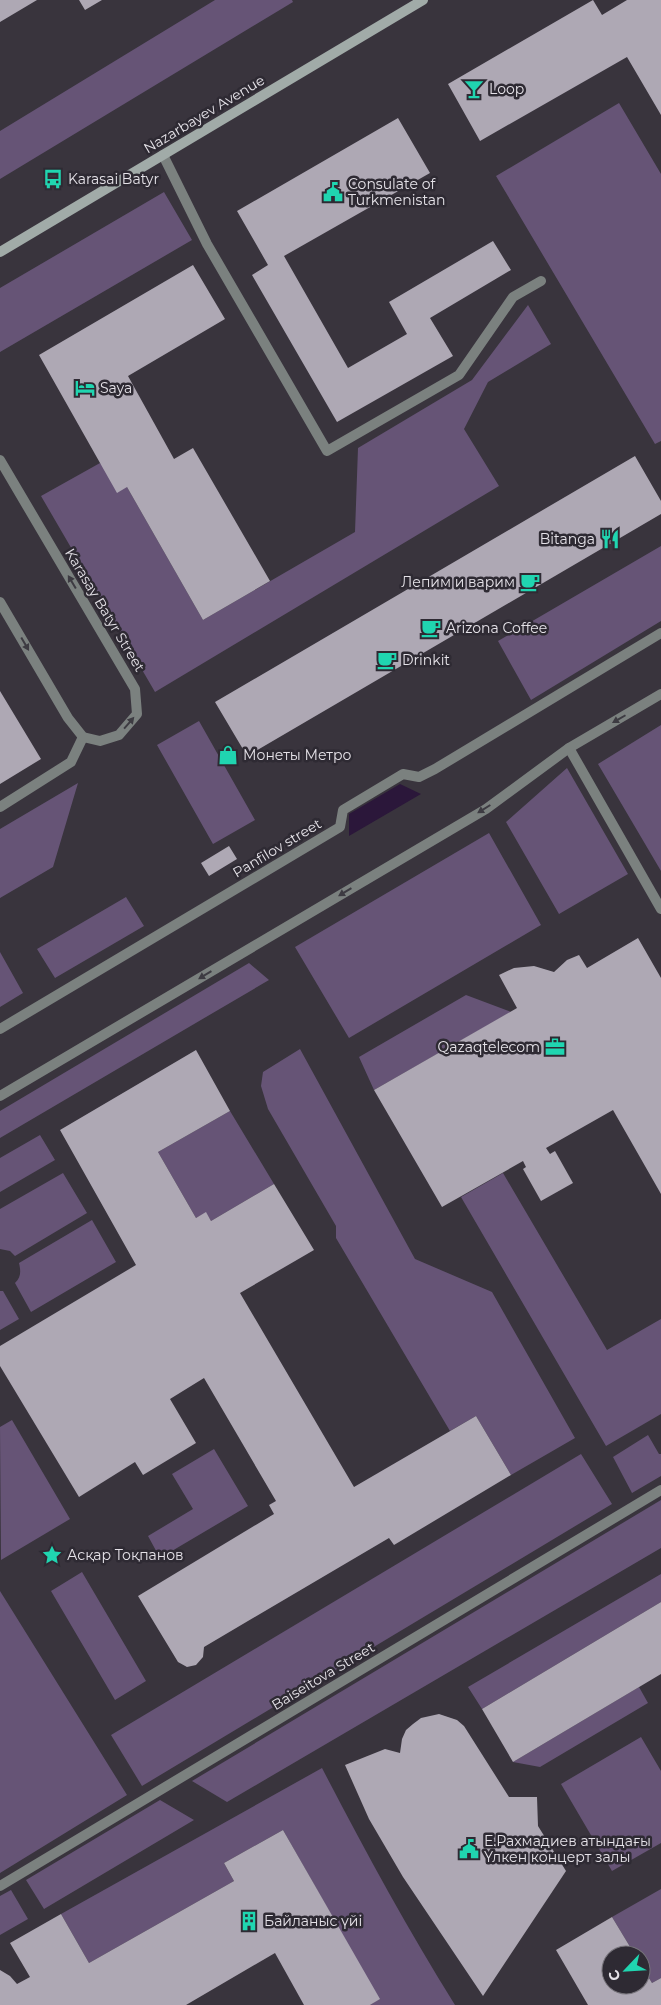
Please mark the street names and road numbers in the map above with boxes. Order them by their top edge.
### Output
street label: Nazarbayev Avenue [140,71,268,157]
street label: Karasay Batyr Street [61,545,149,675]
street label: Panfilov street [229,814,325,882]
street label: Baiseitova Street [268,1638,378,1714]

